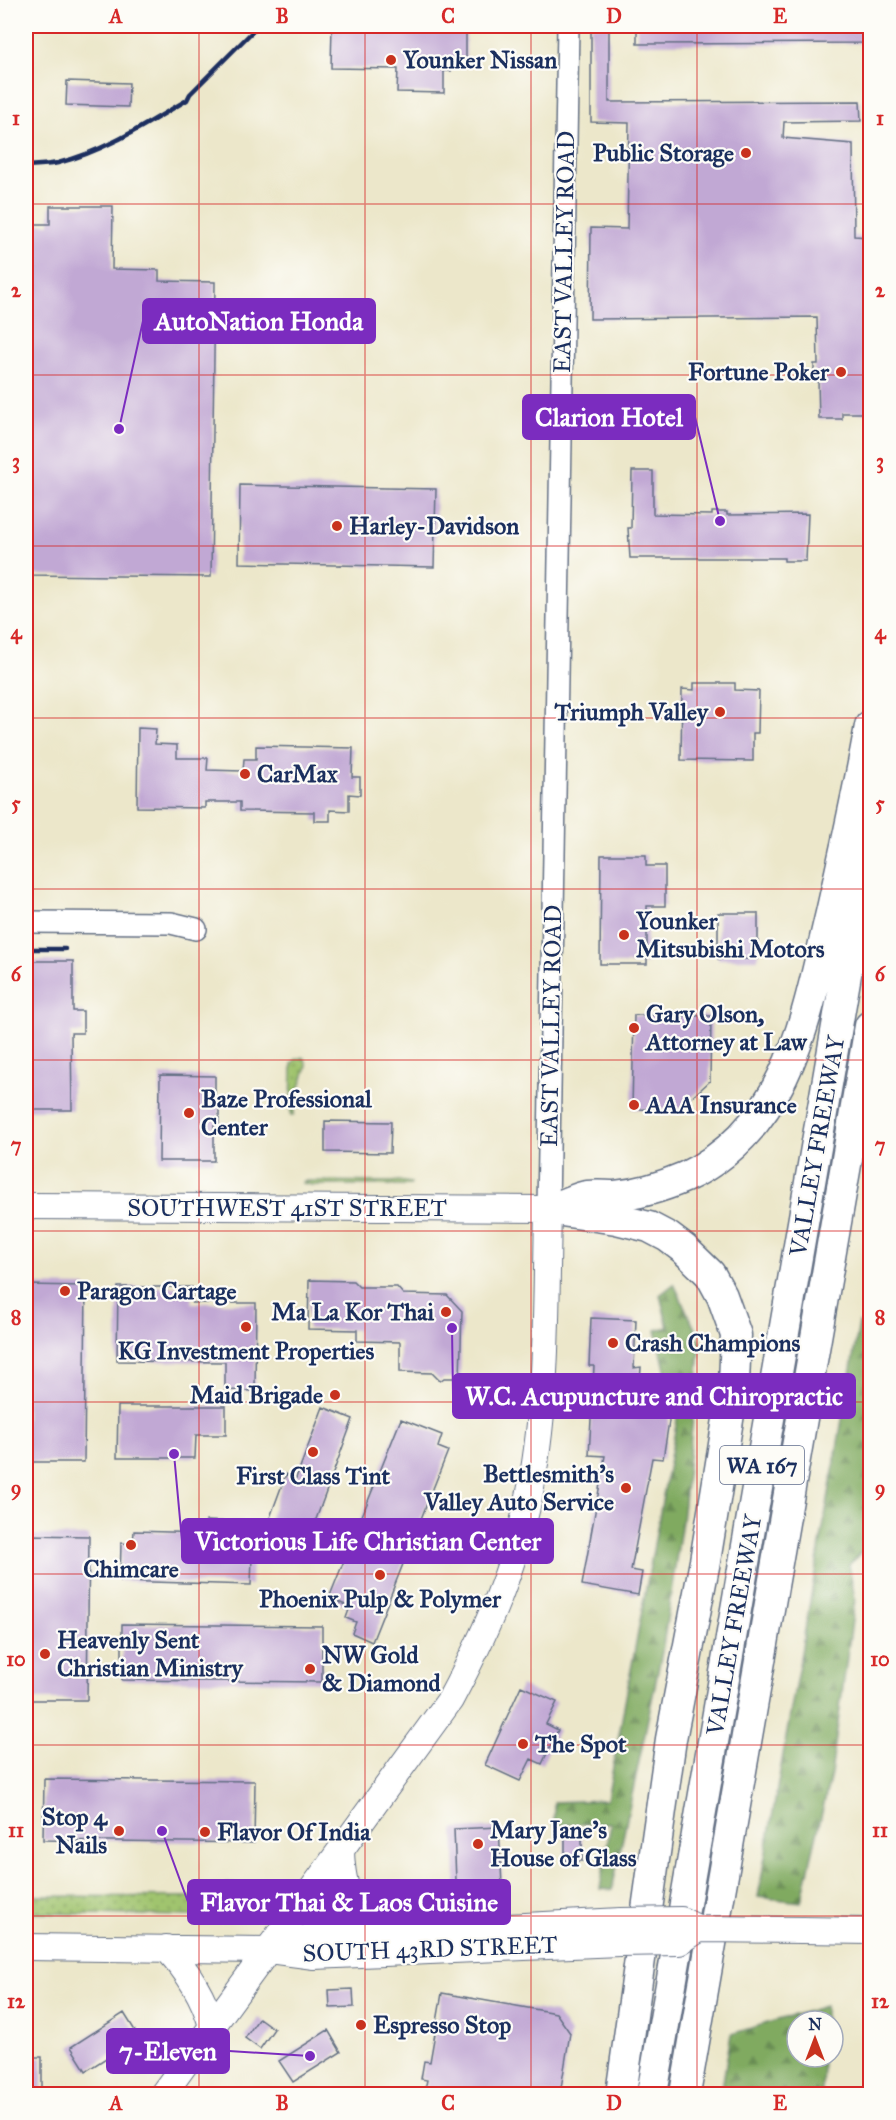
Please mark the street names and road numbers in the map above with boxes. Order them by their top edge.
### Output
street label: EAST VALLEY ROAD [547,130,581,374]
street label: EAST VALLEY ROAD [534,904,568,1148]
street label: VALLEY FREEWAY [783,1033,851,1260]
street label: SOUTHWEST 41ST STREET [127,1193,447,1223]
road number: WA 167 [720,1446,804,1484]
street label: VALLEY FREEWAY [700,1512,768,1739]
street label: SOUTH 43RD STREET [302,1930,558,1968]

